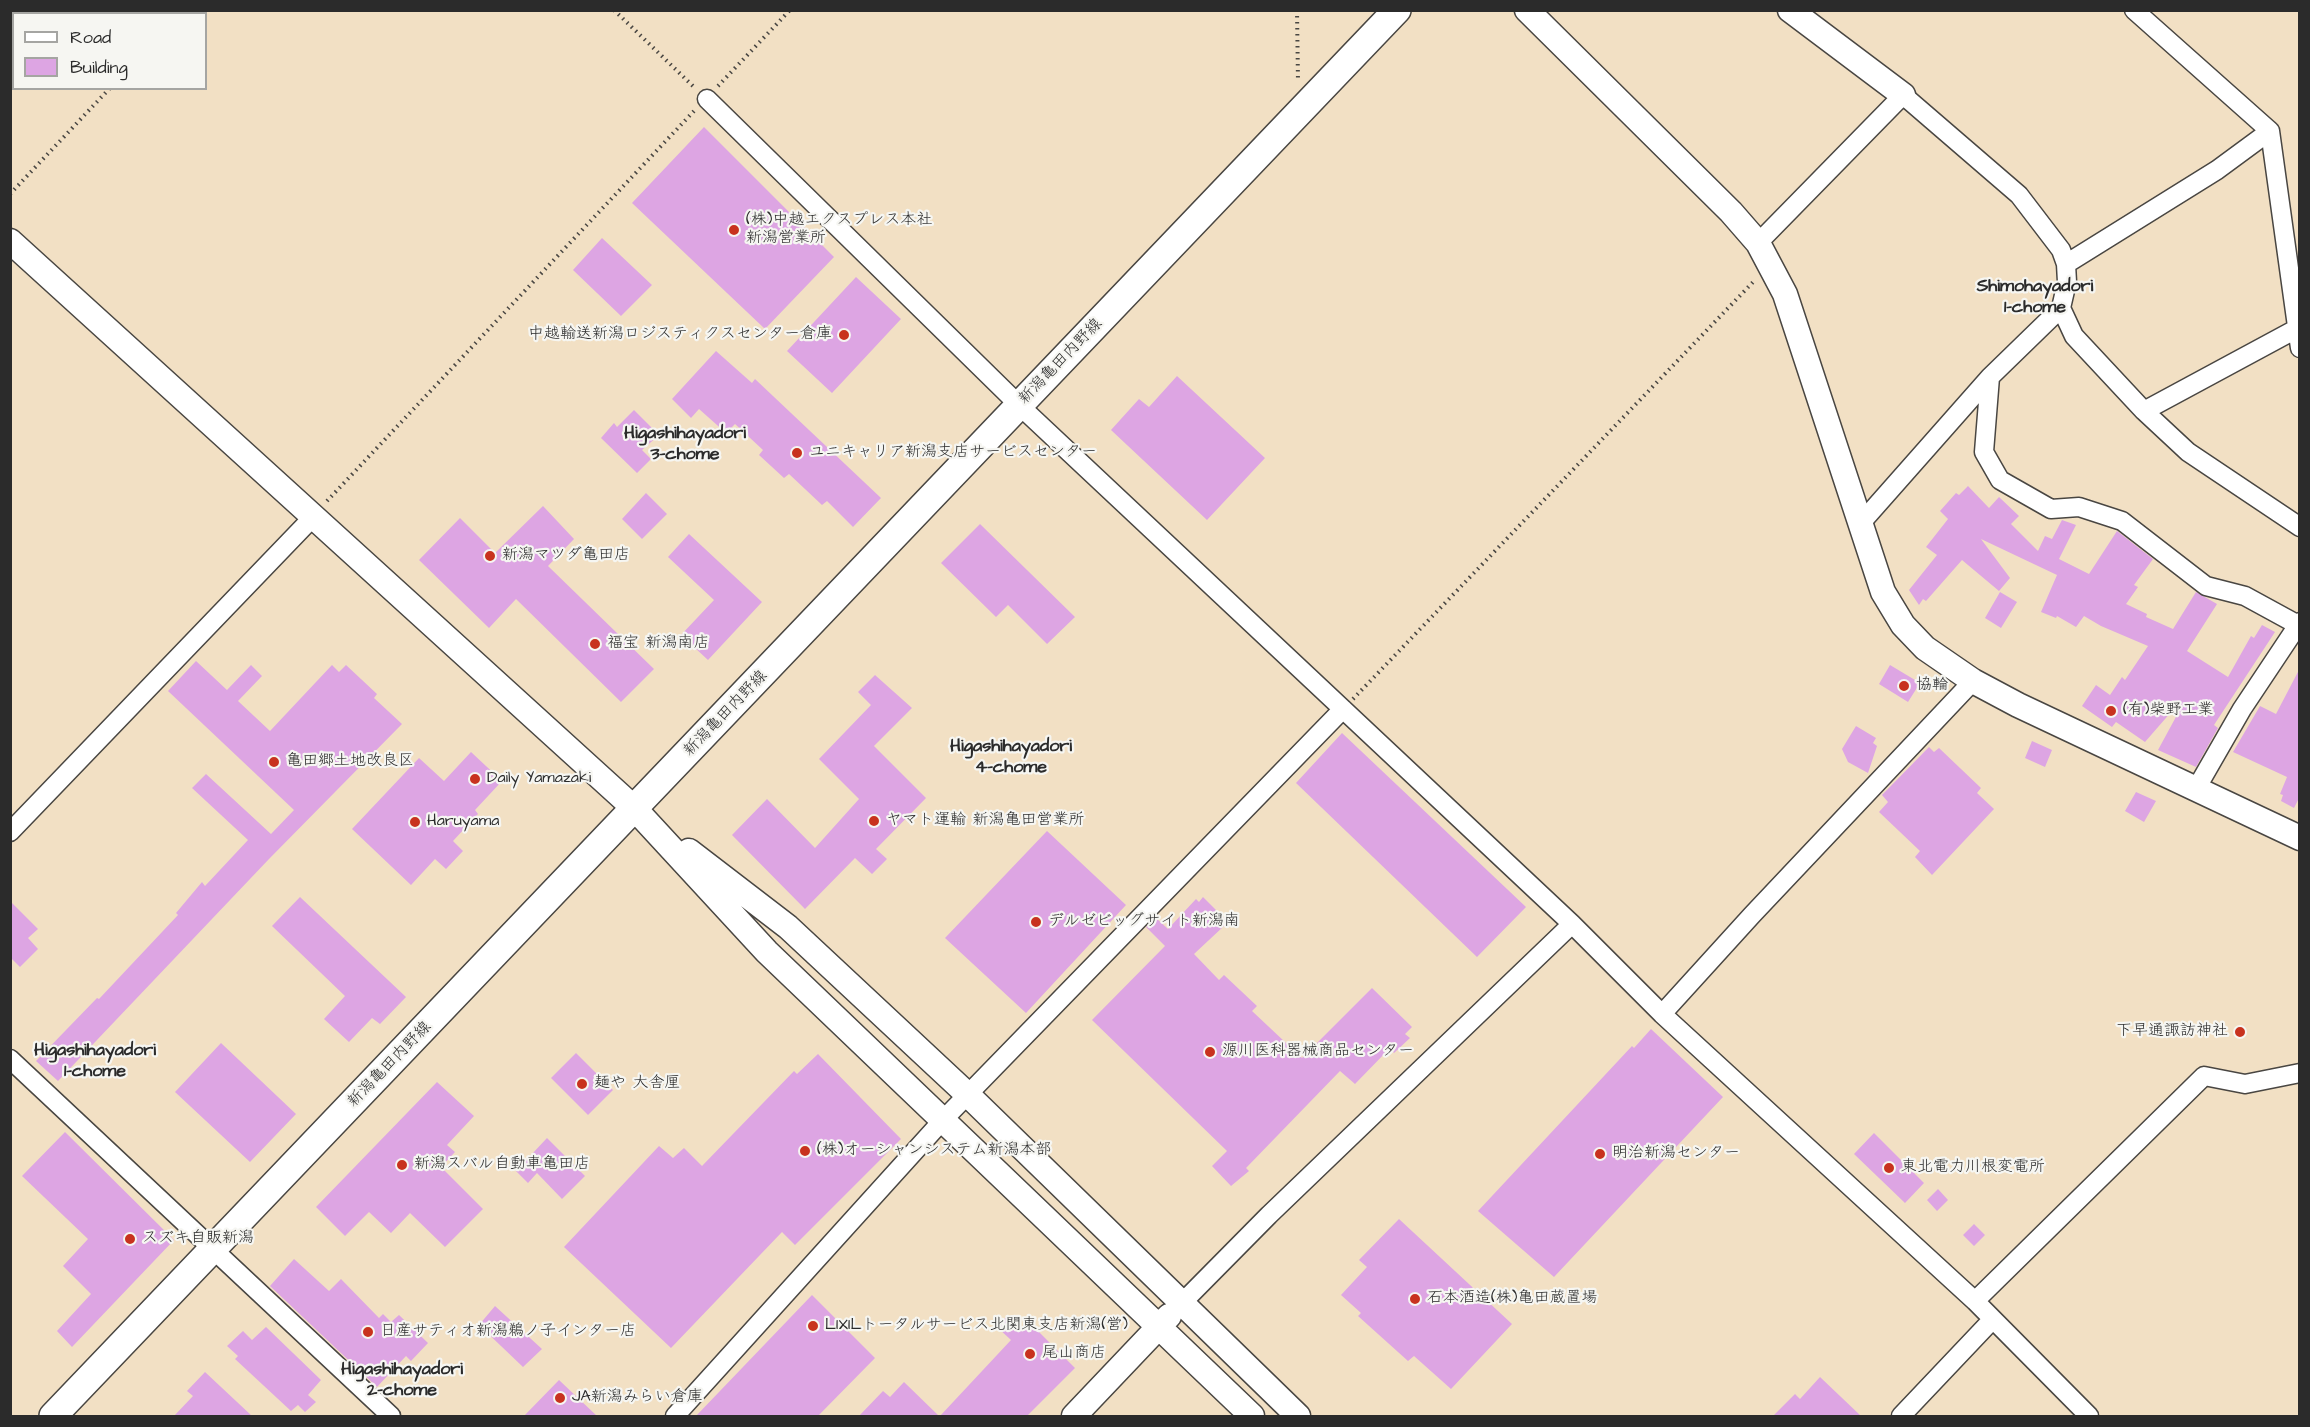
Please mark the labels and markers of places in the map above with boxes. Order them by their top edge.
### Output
place label: (株)中越エクスプレス本社 新潟営業所 [746,211,932,249]
marker: (株)中越エクスプレス本社 新潟営業所 [727,223,741,237]
place label: 中越輸送新潟ロジスティクスセンター倉庫 [528,325,832,345]
marker: 中越輸送新潟ロジスティクスセンター倉庫 [837,328,851,342]
place label: ユニキャリア新潟支店サービスセンター [809,443,1097,463]
marker: ユニキャリア新潟支店サービスセンター [790,446,804,460]
place label: 新潟マツダ亀田店 [502,546,630,566]
marker: 新潟マツダ亀田店 [483,549,497,563]
place label: 福宝 新潟南店 [607,634,709,654]
marker: 福宝 新潟南店 [588,637,602,651]
place label: 協輪 [1916,676,1948,696]
marker: 協輪 [1897,679,1911,693]
place label: (有)柴野工業 [2123,701,2213,721]
marker: (有)柴野工業 [2104,704,2118,718]
place label: 亀田郷土地改良区 [286,752,414,772]
marker: 亀田郷土地改良区 [267,755,281,769]
place label: Daily Yamazaki [487,769,591,789]
marker: Daily Yamazaki [468,772,482,786]
place label: ヤマト運輸 新潟亀田営業所 [886,811,1084,831]
place label: Haruyama [427,812,499,832]
marker: ヤマト運輸 新潟亀田営業所 [867,814,881,828]
marker: Haruyama [408,815,422,829]
place label: デルゼビッグサイト新潟南 [1048,912,1240,932]
marker: デルゼビッグサイト新潟南 [1029,915,1043,929]
place label: 下早通諏訪神社 [2116,1022,2228,1042]
marker: 下早通諏訪神社 [2233,1025,2247,1039]
place label: 源川医科器械商品センター [1222,1042,1414,1062]
marker: 源川医科器械商品センター [1203,1045,1217,1059]
place label: 麺や 大舎厘 [594,1074,680,1094]
marker: 麺や 大舎厘 [575,1077,589,1091]
place label: (株)オーシャンシステム新潟本部 [817,1141,1051,1161]
marker: (株)オーシャンシステム新潟本部 [798,1144,812,1158]
place label: 明治新潟センター [1612,1144,1740,1164]
marker: 明治新潟センター [1593,1147,1607,1161]
place label: 新潟スバル自動車亀田店 [414,1155,590,1175]
marker: 新潟スバル自動車亀田店 [395,1158,409,1172]
place label: 東北電力川根変電所 [1901,1158,2045,1178]
marker: 東北電力川根変電所 [1882,1161,1896,1175]
place label: スズキ自販新潟 [142,1229,254,1249]
marker: スズキ自販新潟 [123,1232,137,1246]
place label: 石本酒造(株)亀田蔵置場 [1427,1289,1597,1309]
marker: 石本酒造(株)亀田蔵置場 [1408,1292,1422,1306]
place label: LIXILトータルサービス北関東支店新潟(営) [825,1316,1128,1336]
marker: LIXILトータルサービス北関東支店新潟(営) [806,1319,820,1333]
place label: 日産サティオ新潟鵜ノ子インター店 [380,1322,636,1342]
marker: 日産サティオ新潟鵜ノ子インター店 [361,1325,375,1339]
place label: 尾山商店 [1042,1344,1106,1364]
marker: 尾山商店 [1023,1347,1037,1361]
place label: JA新潟みらい倉庫 [572,1388,703,1408]
marker: JA新潟みらい倉庫 [553,1391,567,1405]

